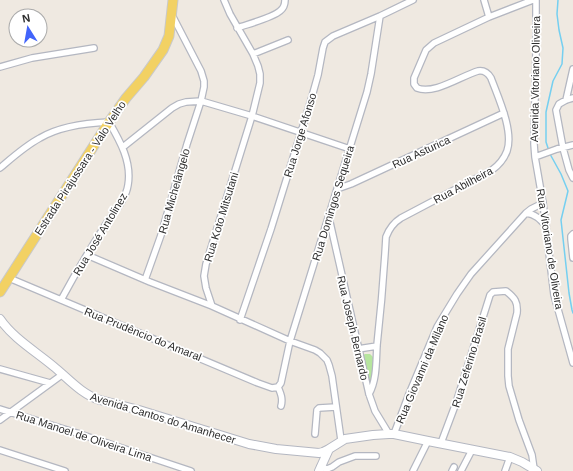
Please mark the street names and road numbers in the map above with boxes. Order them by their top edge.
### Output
street label: Avenida Vitoriano Oliveira [528,15,542,142]
street label: Rua Jorge Afonso [281,91,319,179]
street label: Estrada Pirajussara - Valo Velho [32,99,128,237]
street label: Rua Asturica [390,133,453,171]
street label: Rua Domingos Sequeira [310,143,357,262]
street label: Rua Michelângelo [156,147,192,235]
street label: Rua Abilheira [431,164,495,206]
street label: Rua Koto Mitsutani [202,171,240,263]
street label: Rua Vitoriano de Oliveira [535,188,566,311]
street label: Rua José Antolinez [71,191,129,277]
street label: Rua Joseph Bernardo [335,275,371,381]
street label: Rua Prudêncio do Amaral [83,305,203,363]
street label: Rua Giovanni da Milano [394,313,450,425]
street label: Rua Zeferino Brasil [449,315,489,409]
street label: Avenida Cantos do Amanhecer [89,390,237,446]
street label: Rua Manoel de Oliveira Lima [15,408,154,464]

